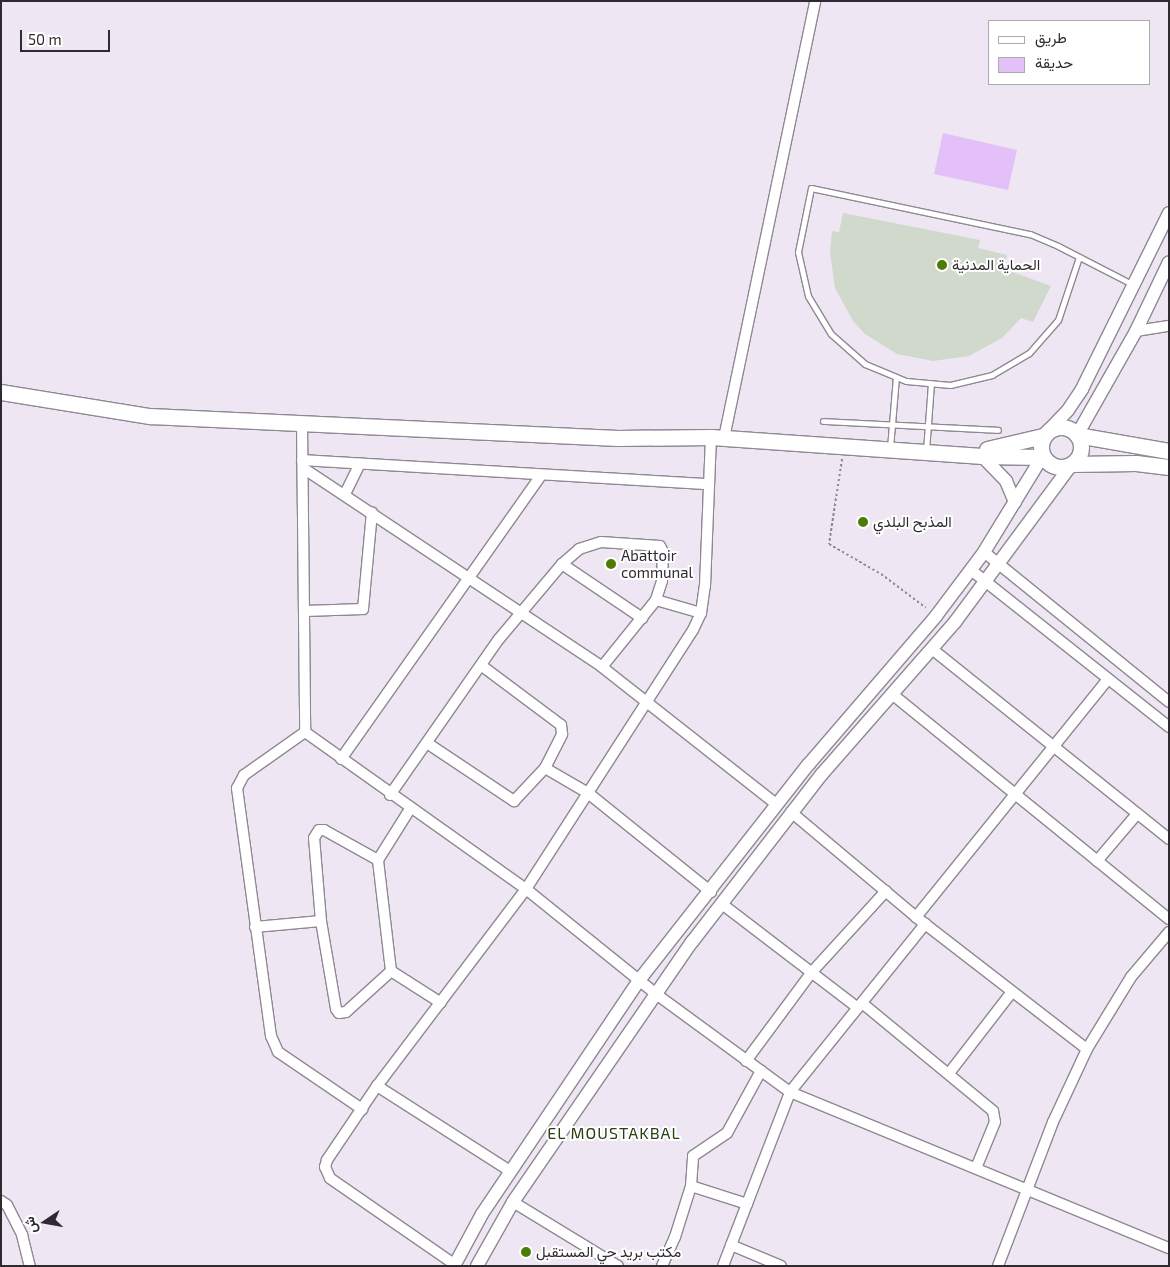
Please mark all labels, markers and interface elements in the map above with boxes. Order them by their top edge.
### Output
scale bar [22,20,112,52]
legend [988,20,1150,85]
text: طريق [1035,28,1067,46]
text: 50 m [28,30,62,48]
text: حديقة [1035,53,1073,71]
place label: الحماية المدنية [952,256,1040,274]
marker: الحماية المدنية [936,259,948,271]
place label: المذبح البلدي [873,513,952,531]
marker: المذبح البلدي [857,516,869,528]
place label: Abattoir communal [621,546,693,581]
marker: Abattoir communal [605,558,617,570]
district label: EL MOUSTAKBAL [545,1123,683,1143]
north arrow [20,1197,70,1247]
text: ش [20,1215,40,1235]
place label: مكتب بريد حي المستقبل [536,1243,681,1261]
marker: مكتب بريد حي المستقبل [520,1246,532,1258]

